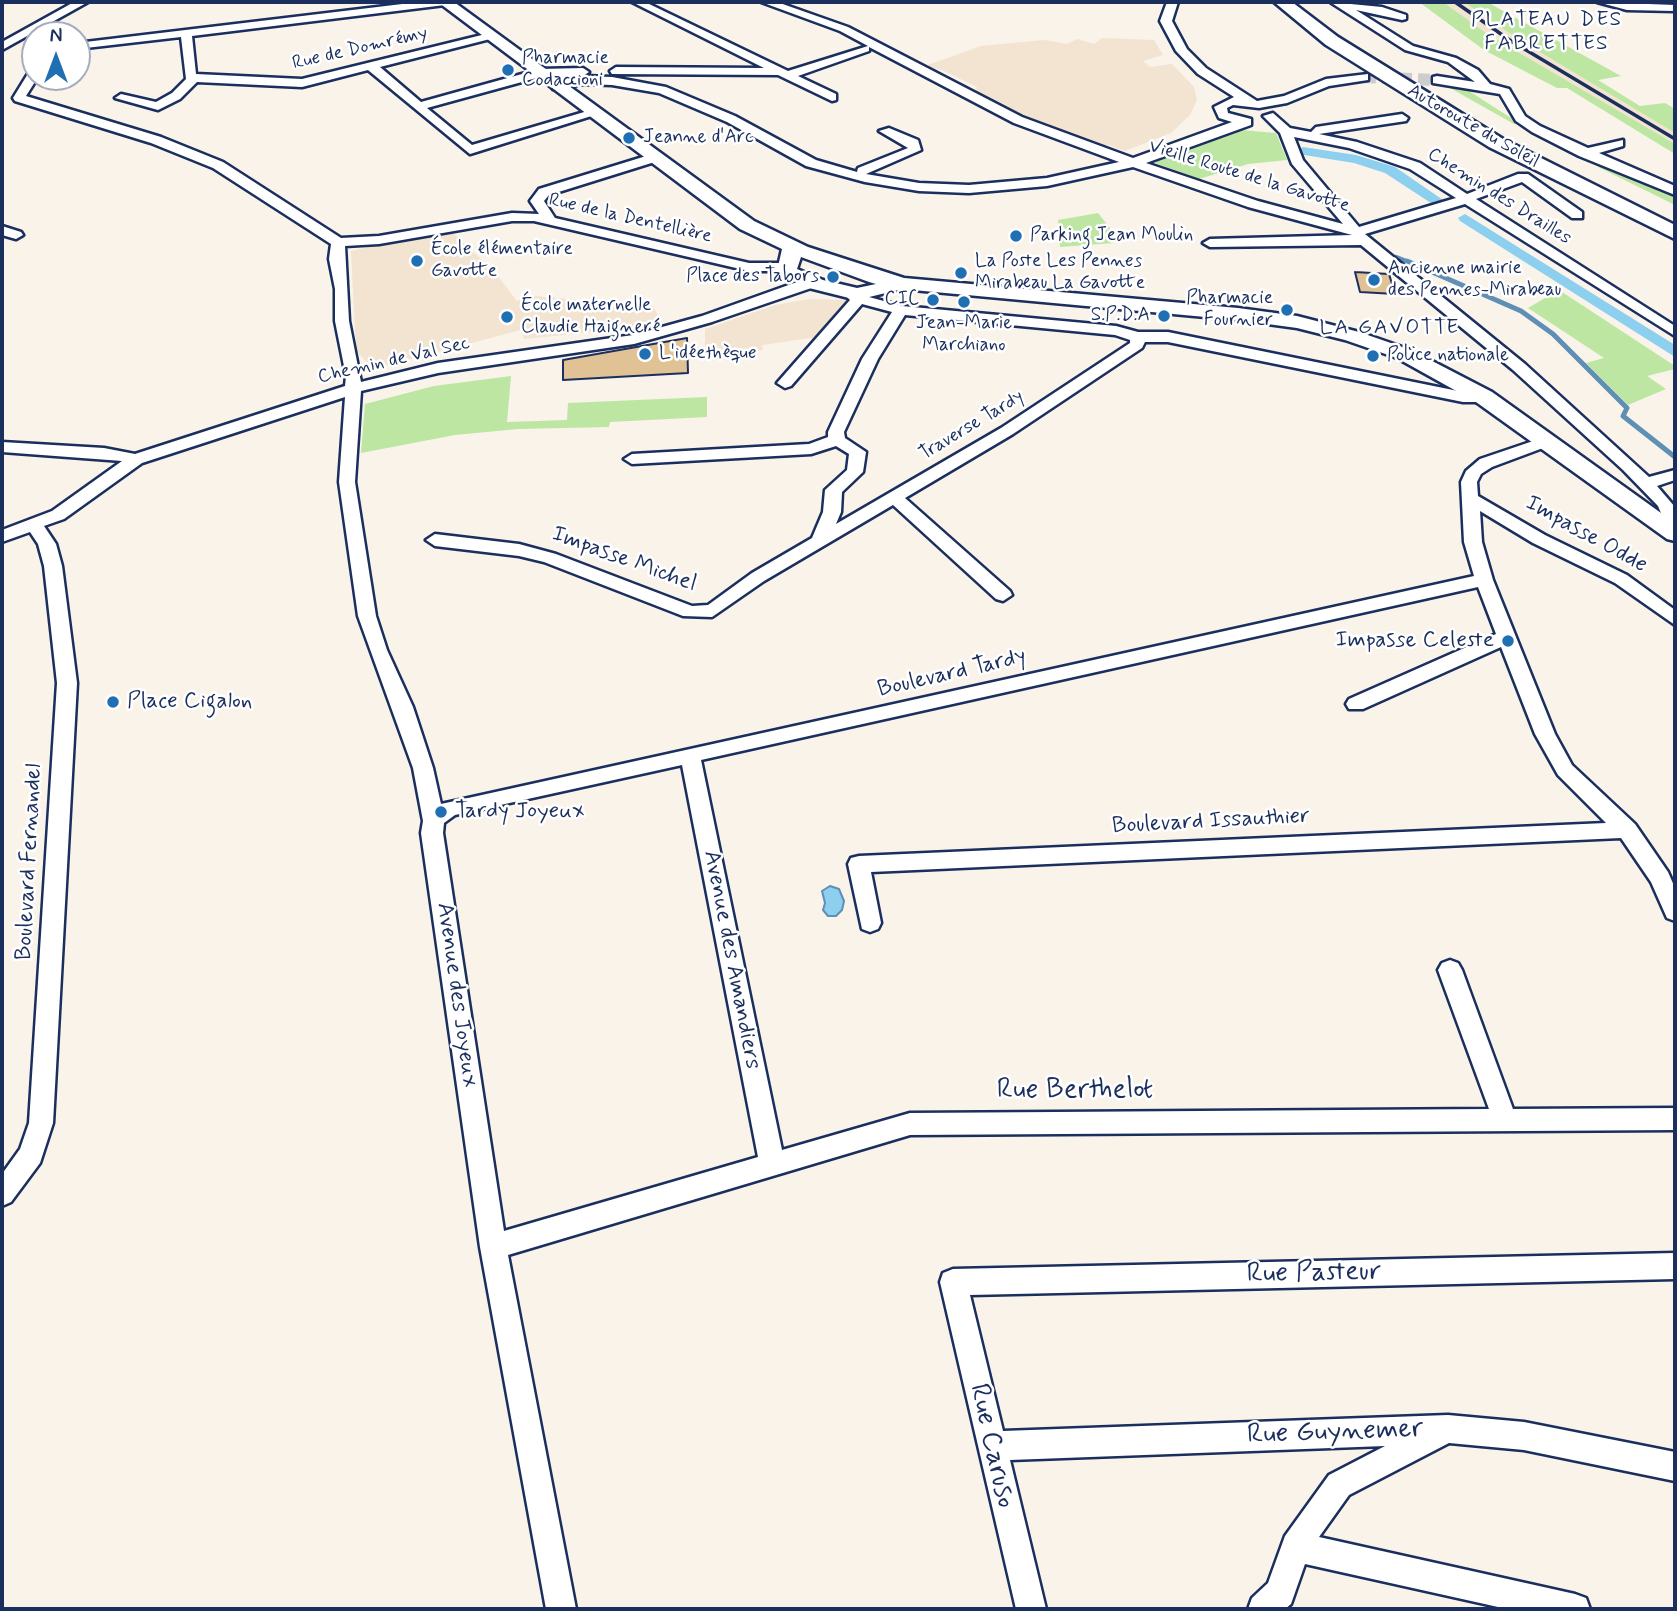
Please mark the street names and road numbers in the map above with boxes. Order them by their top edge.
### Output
street label: Rue de Domrémy [290,22,430,76]
street label: Autoroute du Soleil [1403,80,1543,174]
street label: Vieille Route de la Gavotte [1146,136,1352,218]
street label: Chemin des Drailles [1423,144,1575,250]
street label: Rue de la Dentellière [546,189,714,249]
street label: Chemin de Val Sec [316,332,472,390]
street label: Traverse Tardy [916,386,1028,466]
street label: Impasse Odde [1520,490,1652,580]
street label: Impasse Michel [548,521,700,599]
street label: Boulevard Tardy [875,644,1029,704]
street label: Boulevard Fernandel [11,763,49,961]
street label: Boulevard Issauthier [1111,803,1311,841]
street label: Avenue des Amandiers [696,848,766,1072]
street label: Avenue des Joyeux [429,901,483,1089]
street label: Rue Berthelot [997,1074,1153,1108]
street label: Rue Pasteur [1246,1256,1382,1292]
street label: Rue Caruso [960,1381,1022,1511]
street label: Rue Guynemer [1246,1413,1424,1453]

